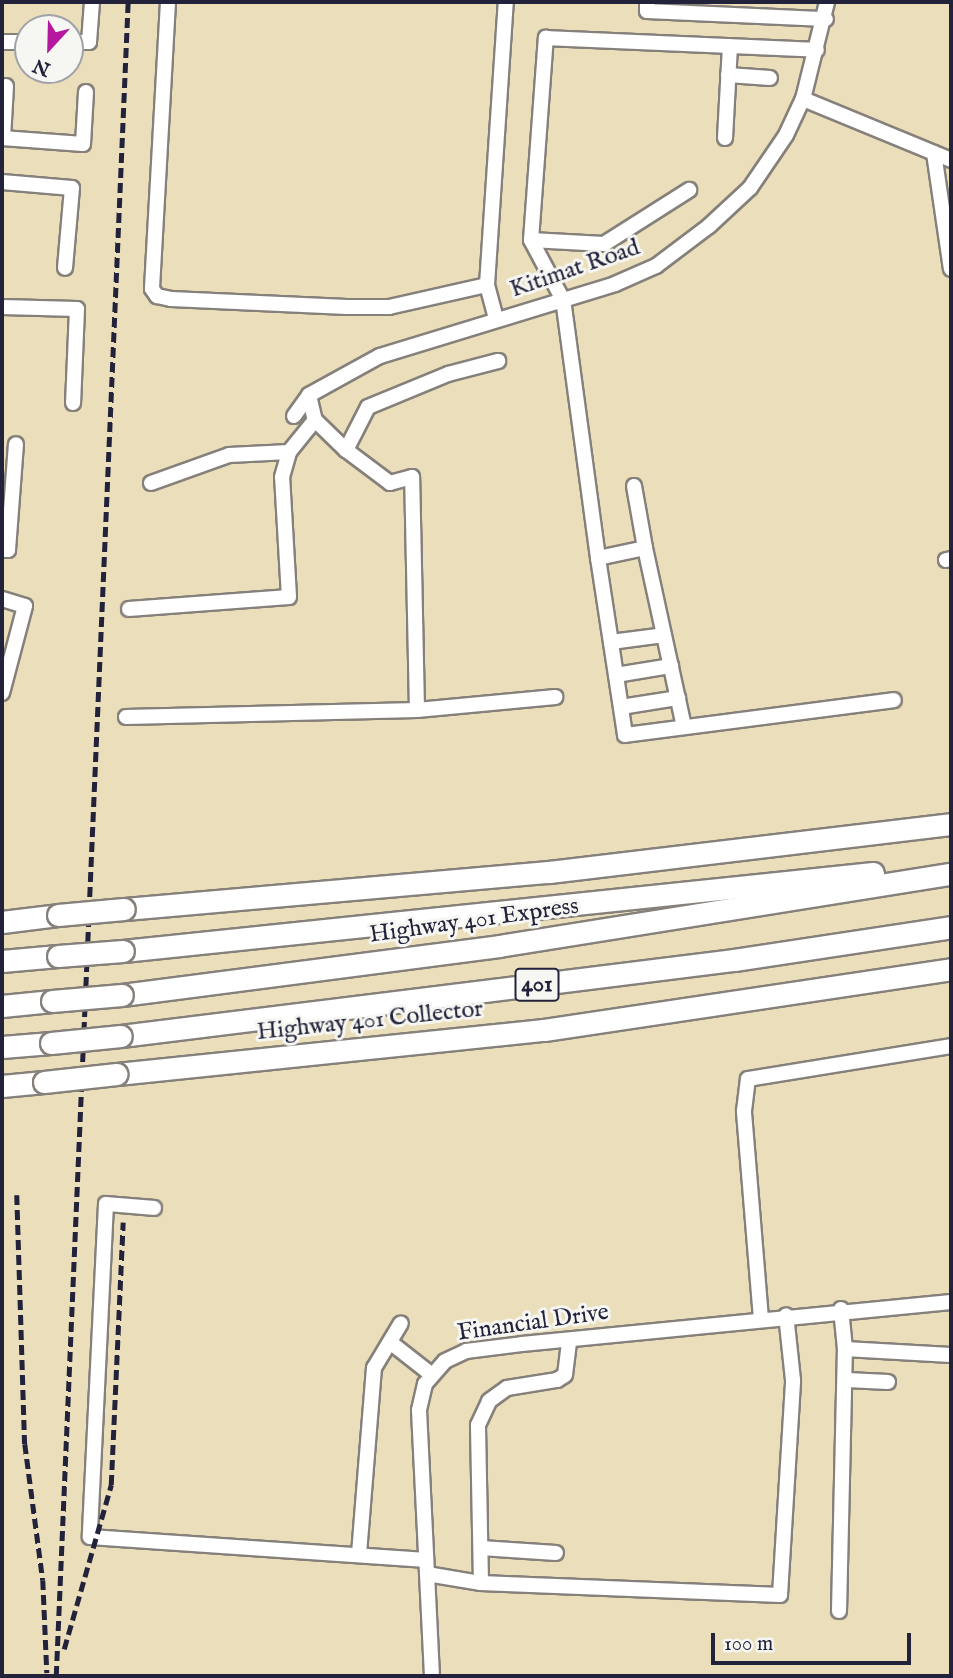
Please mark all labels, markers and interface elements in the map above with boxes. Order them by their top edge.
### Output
north arrow [14,14,84,84]
text: N [30,52,54,81]
street label: Kitimat Road [506,233,644,305]
street label: Highway 401 Express [368,892,580,950]
road number: 401 [514,966,560,1004]
street label: Highway 401 Collector [256,995,484,1047]
street label: Financial Drive [456,1298,610,1348]
scale bar [715,1618,914,1662]
text: 100 m [724,1631,773,1658]

